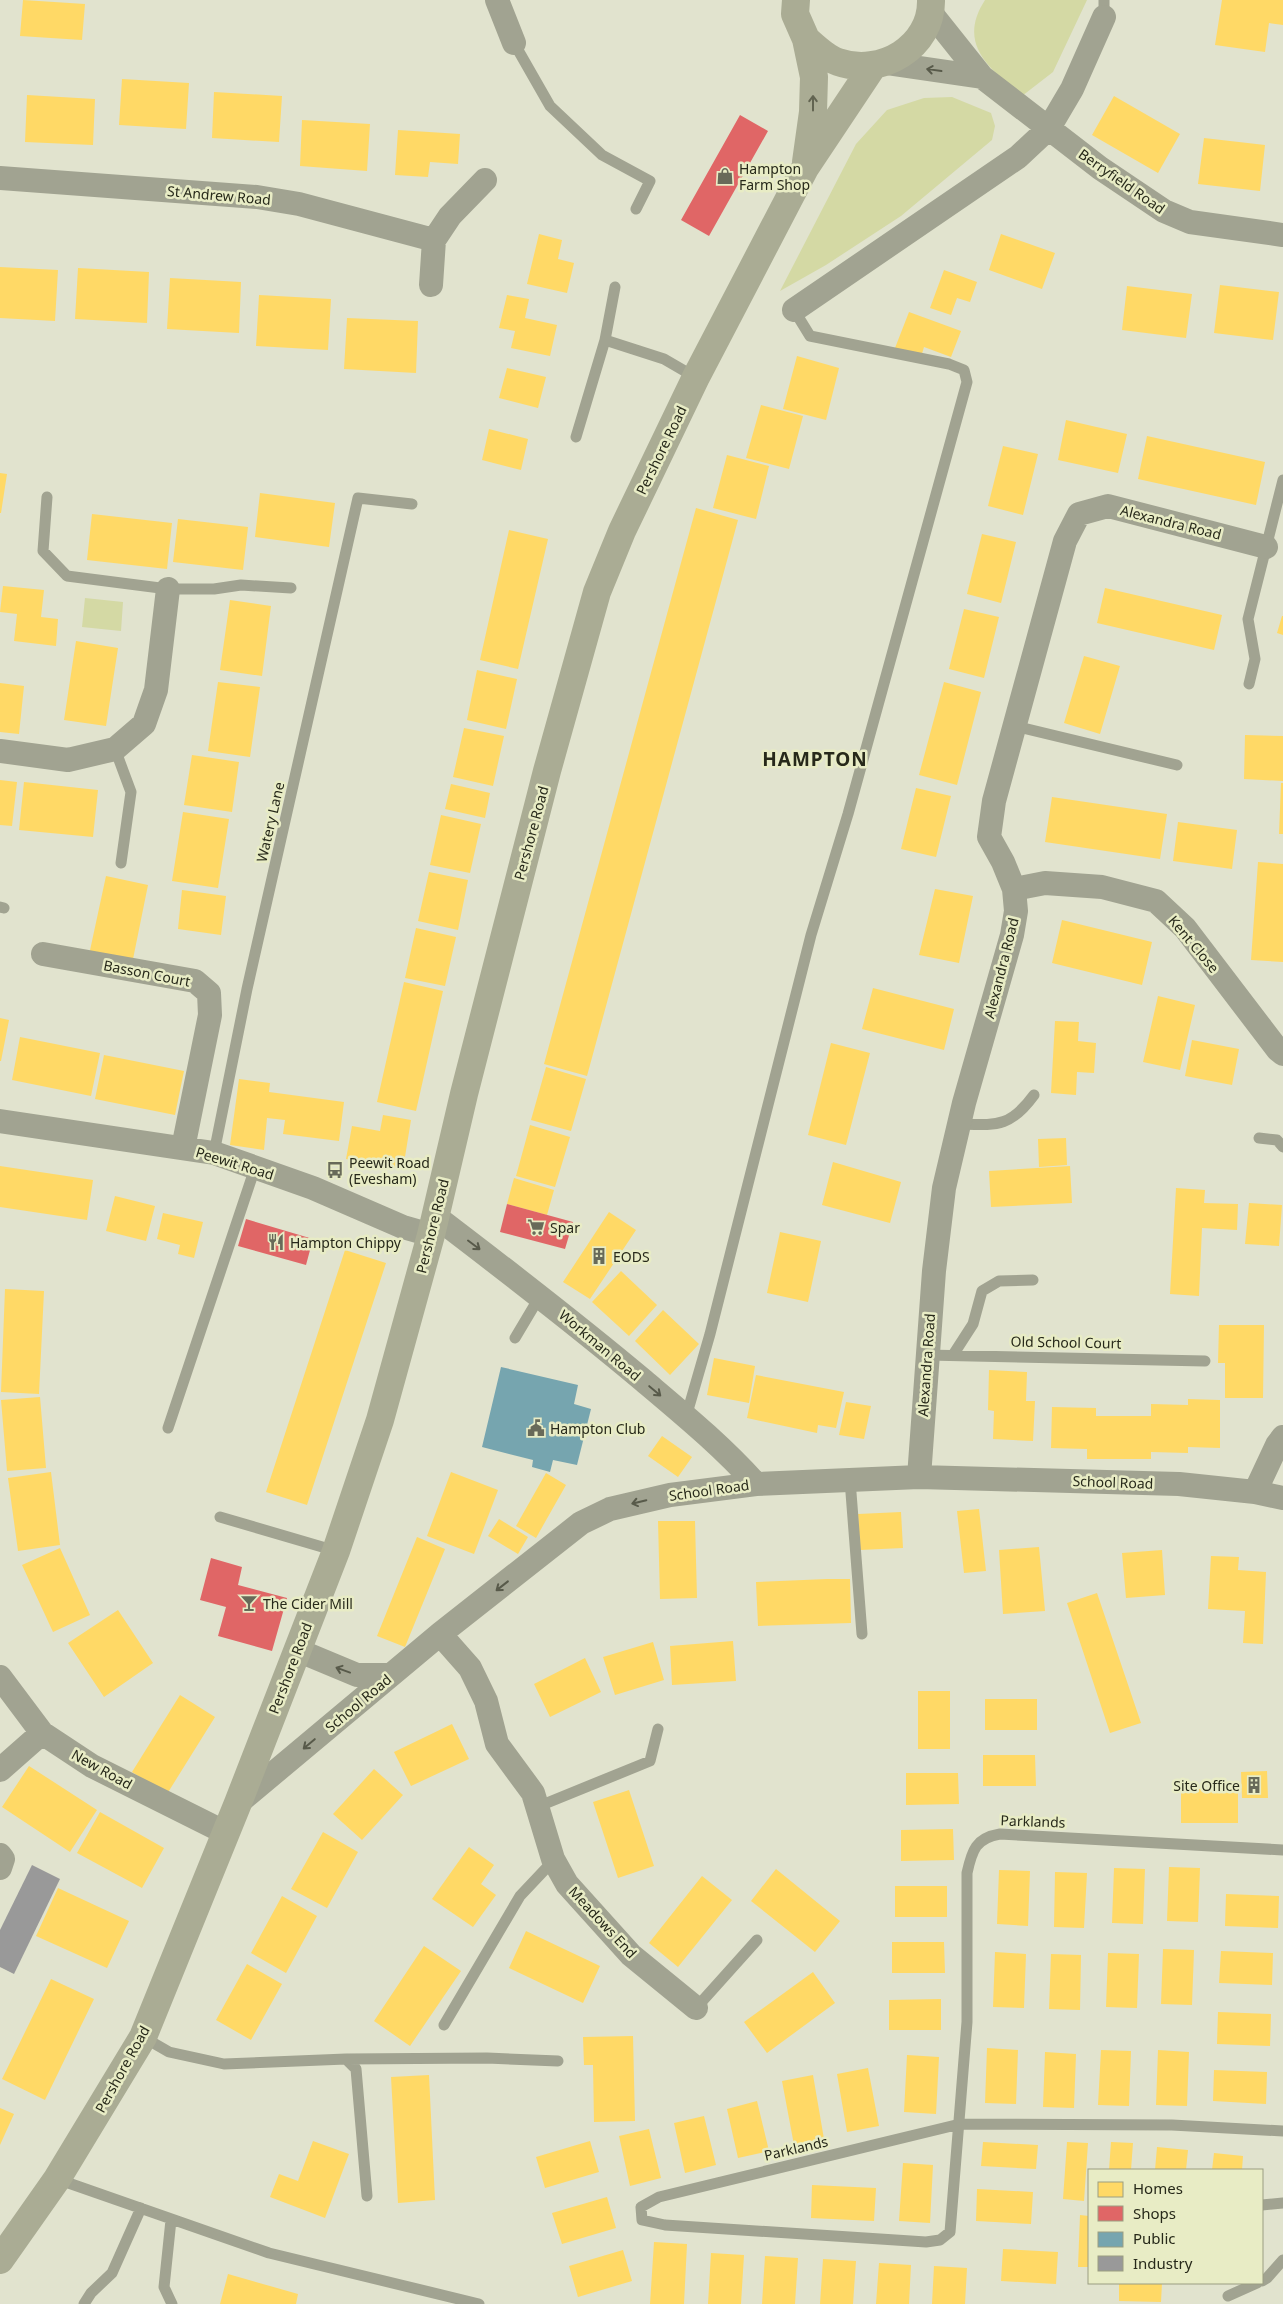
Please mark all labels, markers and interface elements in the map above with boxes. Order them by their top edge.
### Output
one-way arrow [926,65,942,75]
one-way arrow [808,95,818,111]
street label: Berryfield Road [1075,144,1169,218]
place label: Hampton Farm Shop [739,159,810,194]
shop icon: Hampton Farm Shop [715,166,735,186]
street label: St Andrew Road [166,181,272,209]
street label: Pershore Road [631,402,691,498]
street label: Alexandra Road [1119,500,1223,544]
district label: HAMPTON [762,746,868,772]
street label: Watery Lane [252,780,288,864]
street label: Pershore Road [509,784,553,882]
street label: Kent Close [1164,911,1224,977]
street label: Alexandra Road [979,916,1023,1020]
street label: Basson Court [102,955,192,991]
street label: Peewit Road [194,1142,276,1184]
place label: Peewit Road (Evesham) [349,1153,430,1188]
bus stop icon: Peewit Road (Evesham) [325,1160,345,1180]
street label: Pershore Road [411,1177,453,1275]
supermarket icon: Spar [526,1217,546,1237]
place label: Spar [550,1218,580,1237]
restaurant icon: Hampton Chippy [266,1232,286,1252]
place label: Hampton Chippy [290,1233,402,1252]
one-way arrow [467,1240,480,1251]
building icon: EODS [589,1246,609,1266]
place label: EODS [613,1247,650,1266]
street label: Workman Road [555,1305,645,1385]
street label: Alexandra Road [913,1313,939,1417]
street label: Old School Court [1010,1332,1122,1352]
one-way arrow [649,1385,662,1397]
public building icon: Hampton Club [526,1418,546,1438]
place label: Hampton Club [550,1419,645,1438]
street label: School Road [1072,1471,1154,1493]
street label: School Road [668,1475,750,1505]
one-way arrow [631,1498,647,1507]
one-way arrow [496,1580,509,1591]
bar icon: The Cider Mill [239,1593,259,1613]
place label: The Cider Mill [263,1594,353,1613]
street label: Pershore Road [264,1619,316,1717]
one-way arrow [336,1665,351,1674]
street label: School Road [321,1670,395,1736]
one-way arrow [302,1739,315,1750]
street label: New Road [68,1745,136,1793]
building icon: Site Office [1244,1775,1264,1795]
place label: Site Office [1173,1776,1240,1795]
street label: Parklands [1000,1810,1066,1832]
street label: Meadows End [565,1882,641,1962]
street label: Pershore Road [90,2022,154,2116]
street label: Parklands [762,2131,830,2165]
legend [1088,2169,1263,2284]
text: Homes [1133,2178,1183,2198]
text: Shops [1133,2203,1176,2223]
text: Public [1133,2228,1176,2248]
text: Industry [1133,2253,1193,2273]

